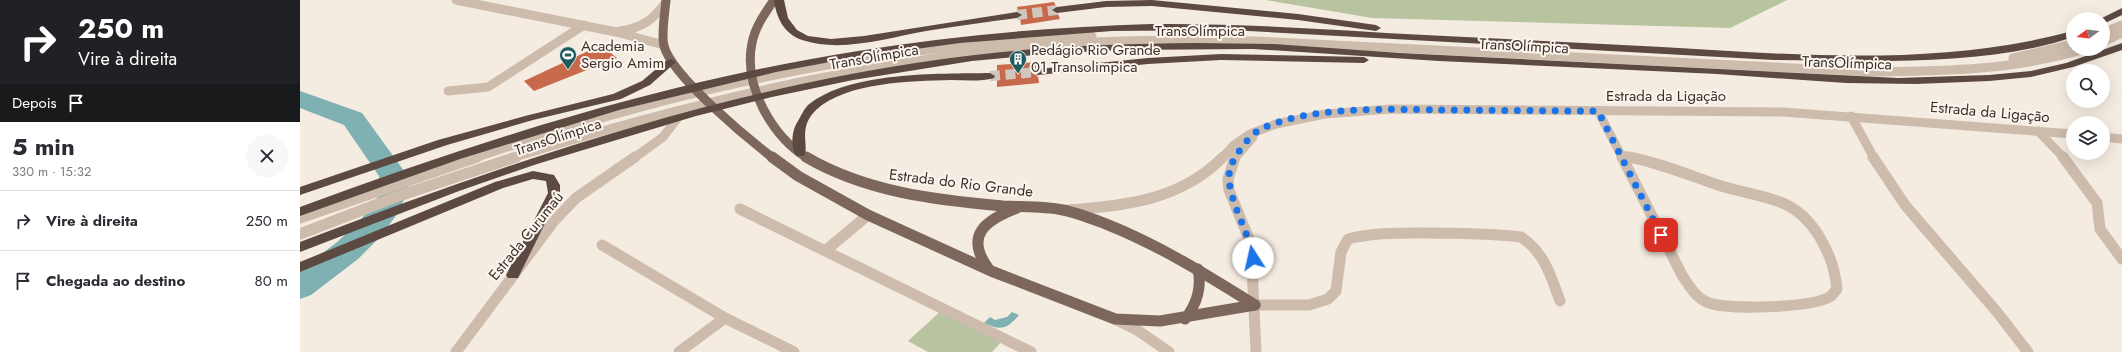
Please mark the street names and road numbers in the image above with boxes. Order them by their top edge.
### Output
street label: TransOlímpica [1155,20,1245,42]
street label: TransOlímpica [1479,33,1569,59]
street label: TransOlímpica [828,38,920,76]
street label: TransOlímpica [1802,50,1892,76]
street label: Estrada da Ligação [1606,85,1726,107]
street label: Estrada da Ligação [1929,96,2051,128]
street label: TransOlímpica [512,113,604,161]
street label: Estrada do Rio Grande [888,163,1035,203]
street label: Estrada Curumaú [483,187,569,285]

